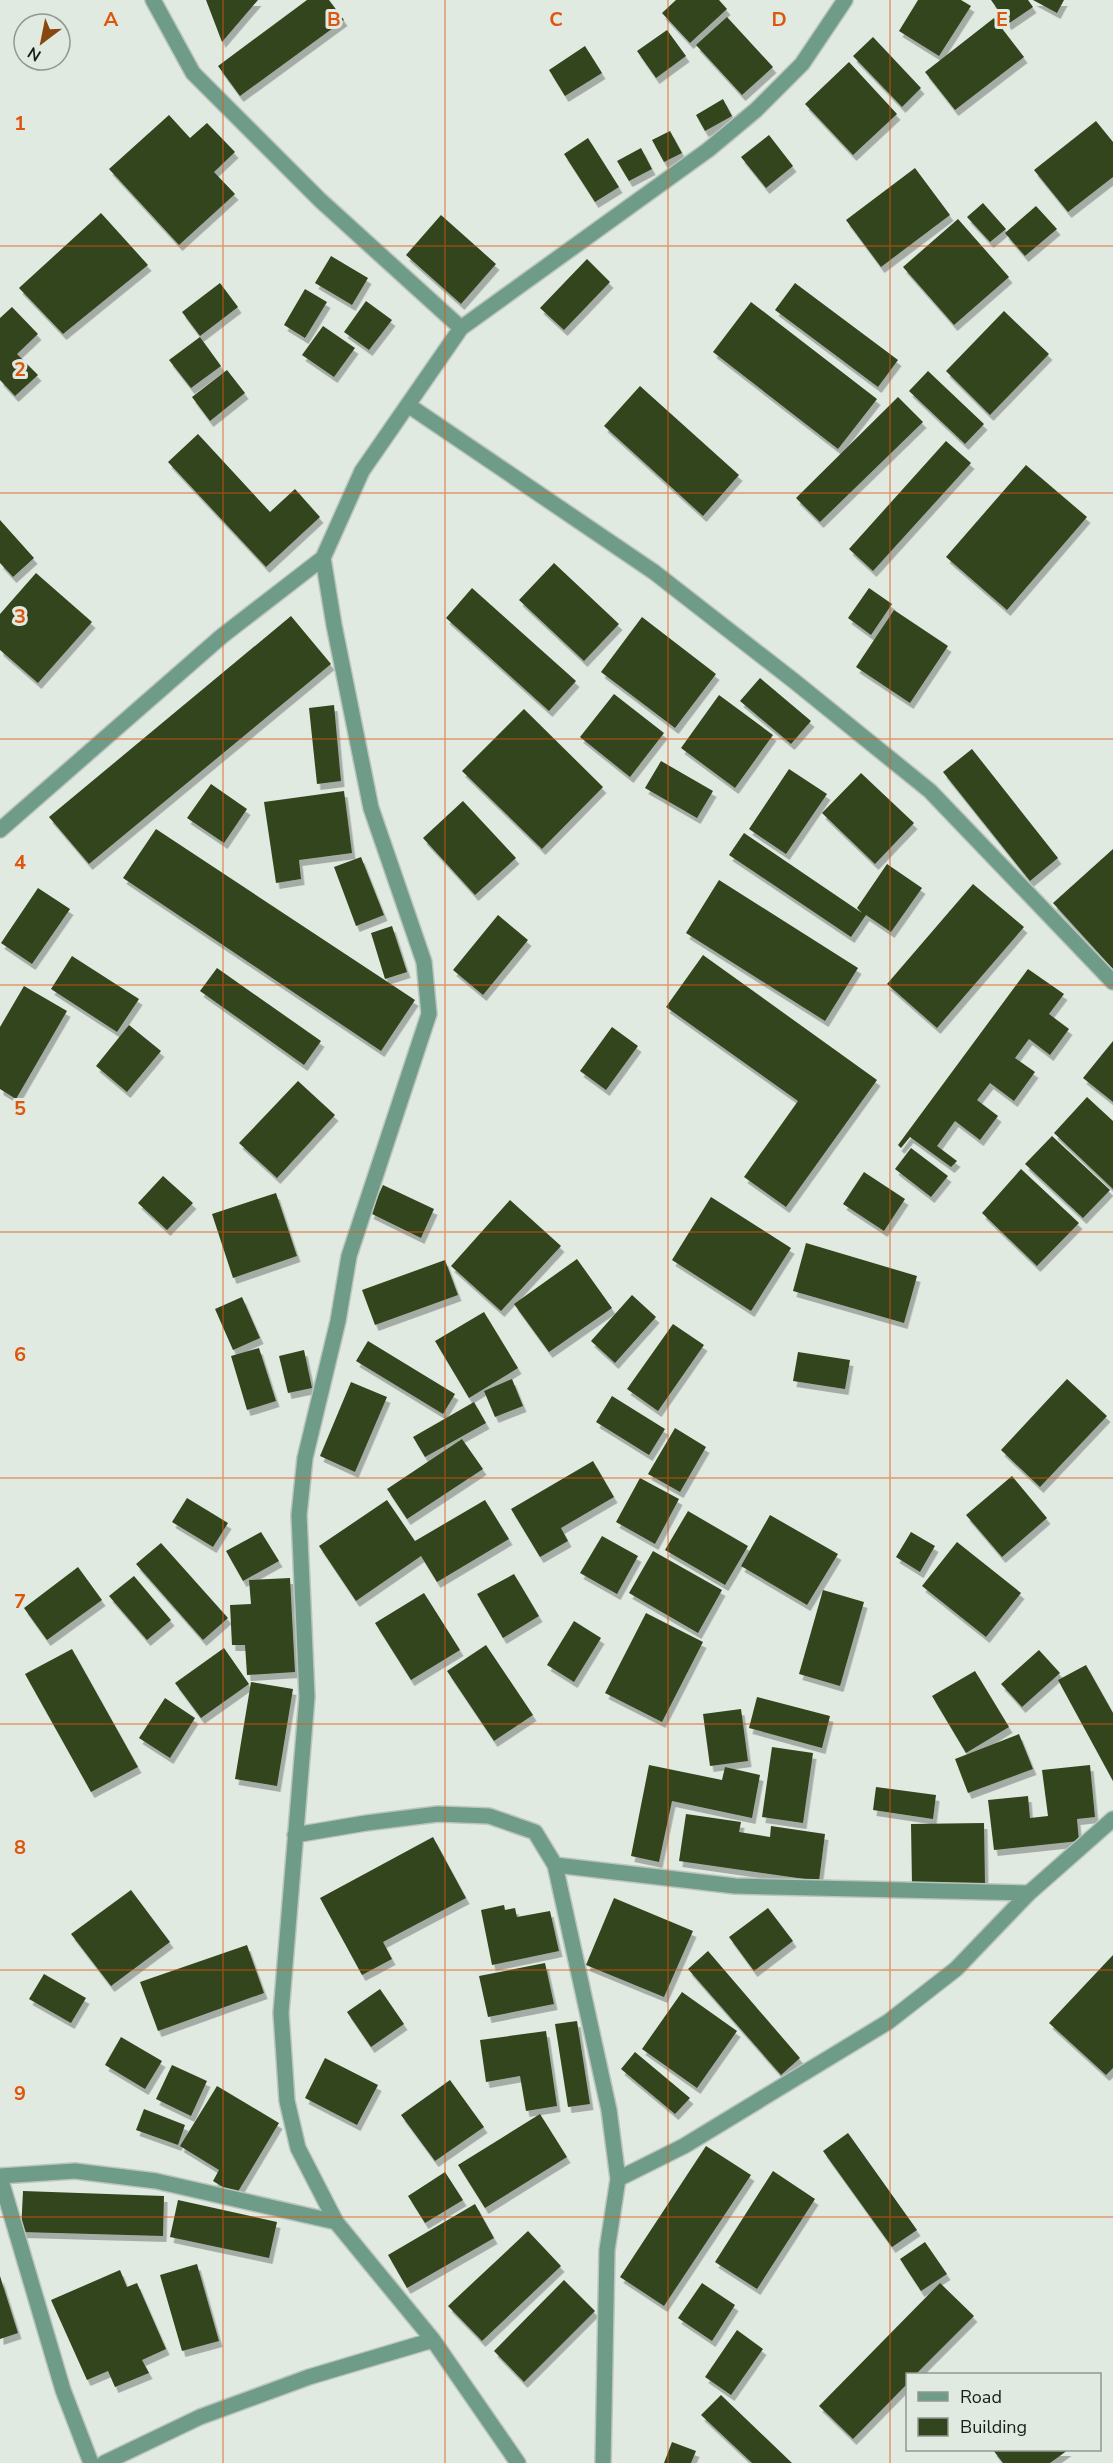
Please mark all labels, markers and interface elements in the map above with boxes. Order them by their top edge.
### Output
text: A [104,6,119,33]
text: B [327,6,341,33]
text: C [549,6,563,33]
text: D [771,6,787,33]
text: E [996,6,1008,33]
north arrow [12,12,72,72]
text: N [24,41,45,66]
text: 1 [14,110,26,137]
text: 2 [14,356,26,383]
text: 3 [14,603,26,630]
text: 4 [14,849,26,876]
text: 5 [14,1095,26,1122]
text: 6 [14,1341,26,1368]
text: 7 [14,1588,26,1615]
text: 8 [14,1834,26,1861]
text: 9 [14,2080,26,2107]
legend [906,2373,1101,2451]
text: Road [960,2385,1002,2409]
text: Building [960,2415,1027,2439]

